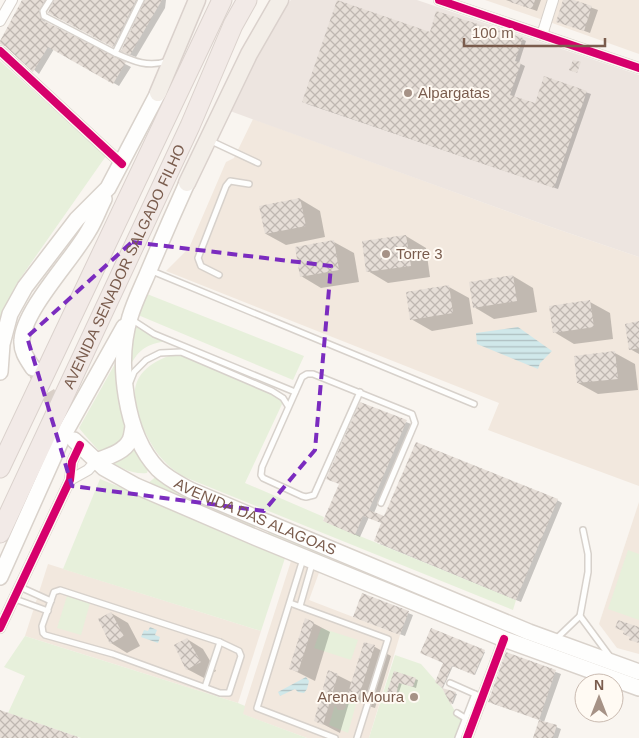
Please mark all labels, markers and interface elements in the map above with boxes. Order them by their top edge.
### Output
scale bar [464,15,605,47]
text: 100 m [472,24,514,41]
place label: Alpargatas [418,84,490,101]
marker: Alpargatas [402,87,414,99]
street label: AVENIDA SENADOR SALGADO FILHO [60,142,188,391]
place label: Torre 3 [396,245,443,262]
marker: Torre 3 [380,248,392,260]
street label: AVENIDA DAS ALAGOAS [172,474,339,558]
north arrow [574,673,624,723]
text: N [594,677,604,693]
place label: Arena Moura [317,688,405,705]
marker: Arena Moura [408,691,420,703]

